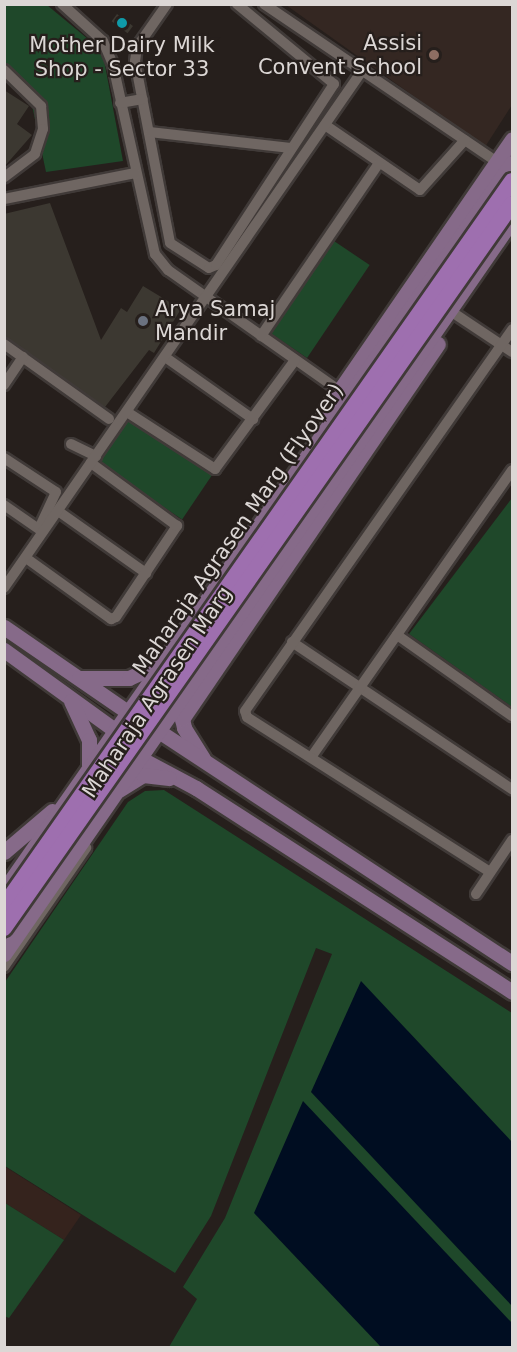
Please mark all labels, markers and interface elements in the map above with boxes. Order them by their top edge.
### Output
marker: Mother Dairy Milk Shop - Sector 33 [115,16,129,30]
place label: Assisi Convent School [258,30,422,80]
place label: Mother Dairy Milk Shop - Sector 33 [29,32,215,82]
marker: Assisi Convent School [427,48,441,62]
place label: Arya Samaj Mandir [155,296,275,346]
marker: Arya Samaj Mandir [136,314,150,328]
street label: Maharaja Agrasen Marg (Flyover) [127,378,349,680]
street label: Maharaja Agrasen Marg [77,581,237,803]

